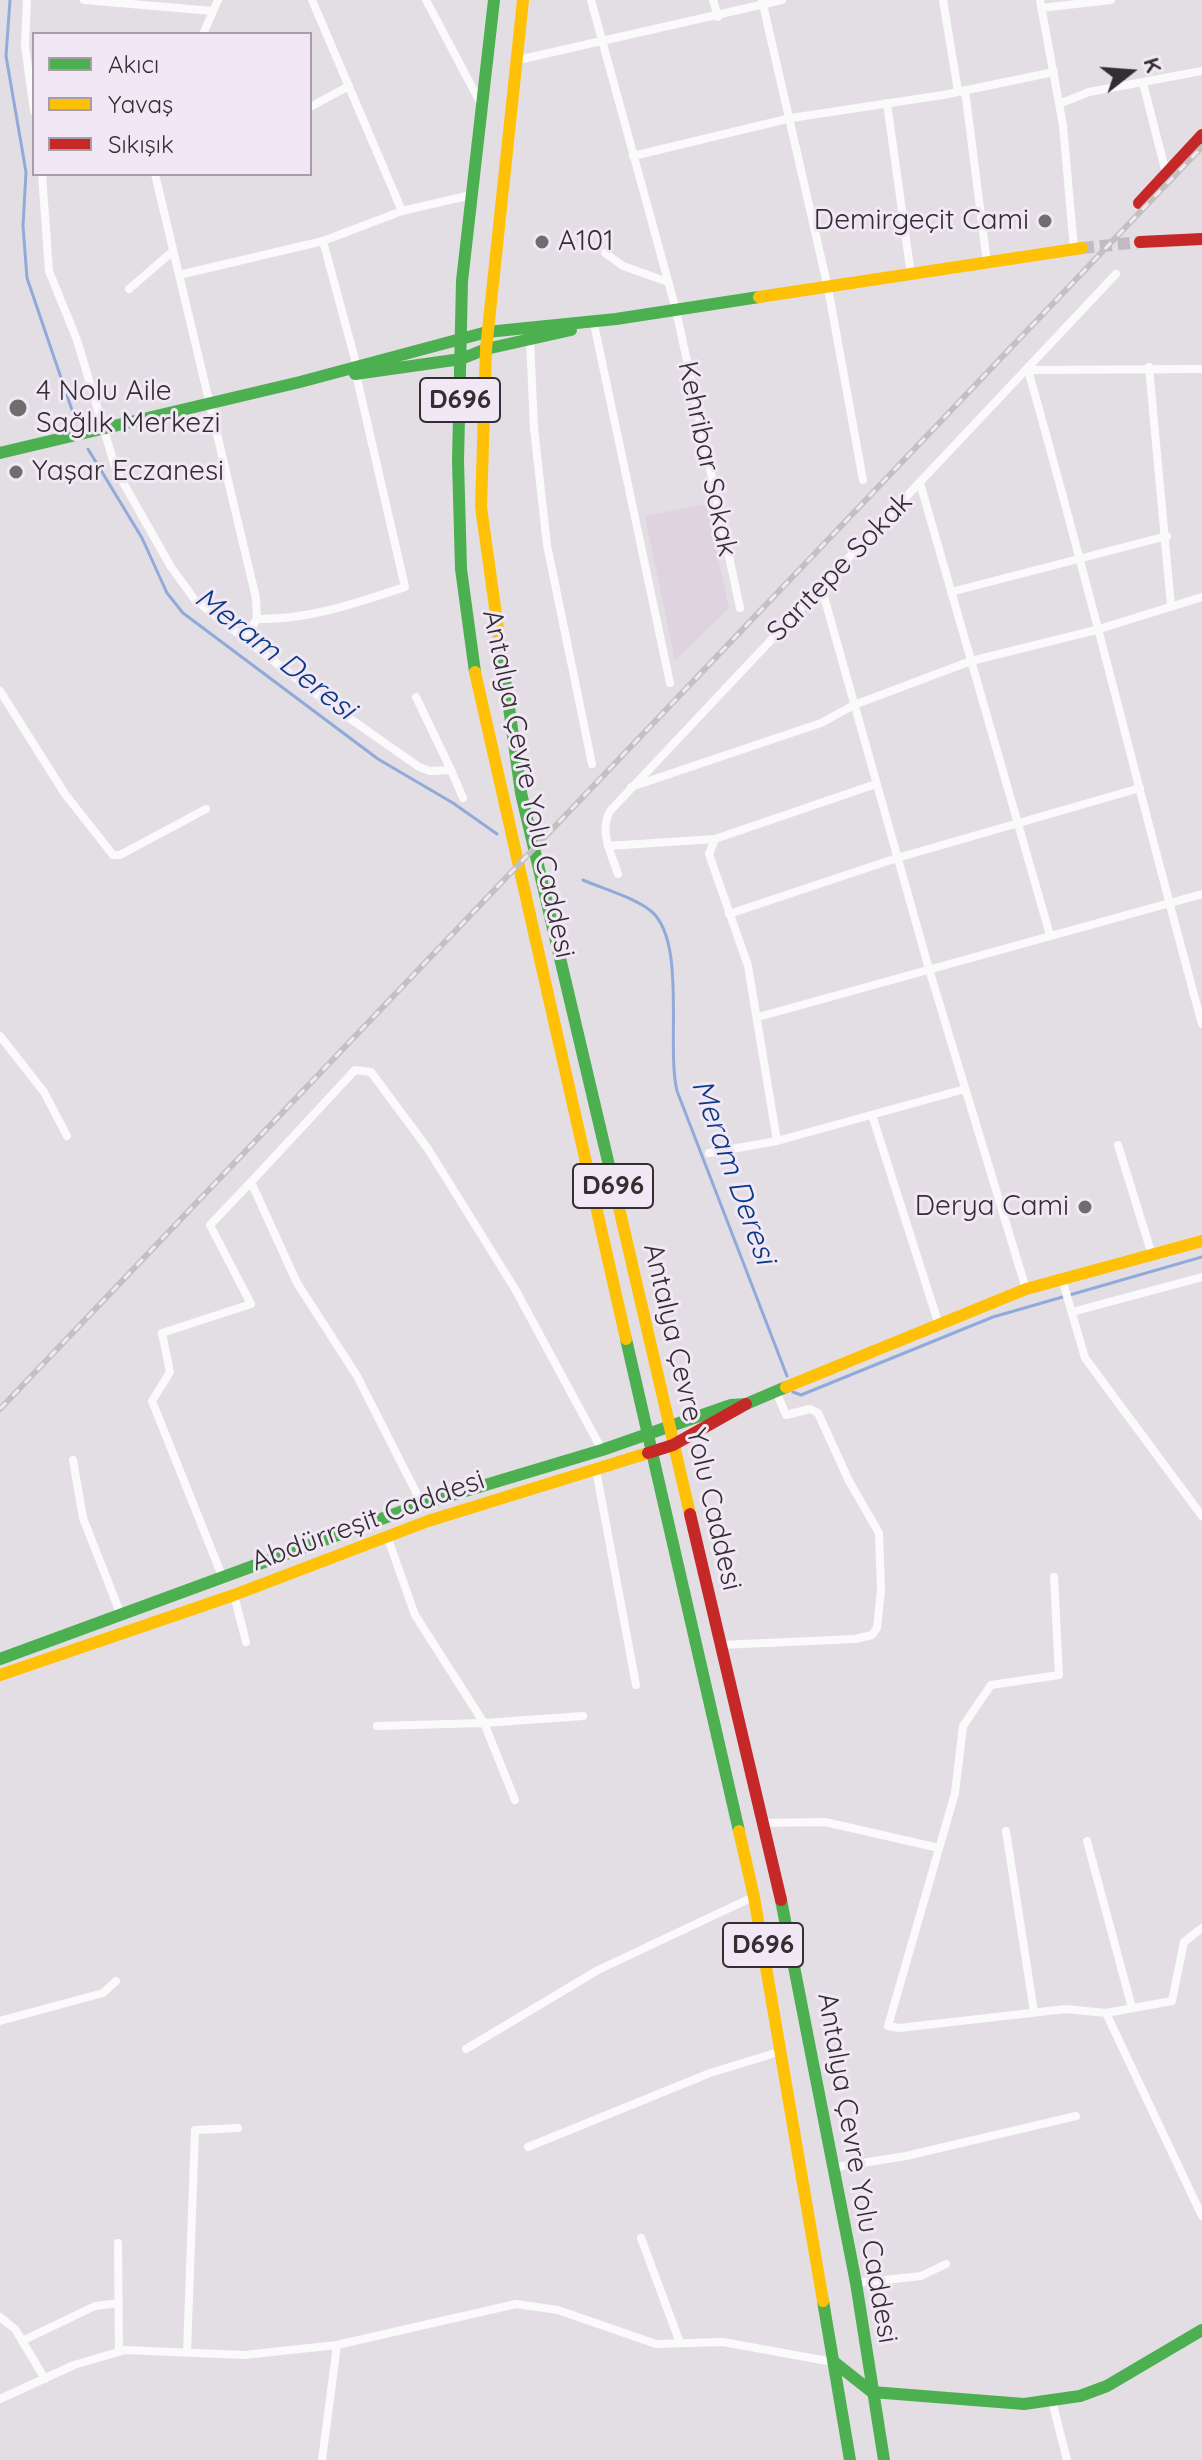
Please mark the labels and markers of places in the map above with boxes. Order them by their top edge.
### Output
place label: Demirgeçit Cami [814,204,1029,238]
marker: Demirgeçit Cami [1036,212,1054,230]
place label: A101 [558,225,613,259]
marker: A101 [533,233,551,251]
place label: 4 Nolu Aile Sağlık Merkezi [36,375,221,441]
marker: 4 Nolu Aile Sağlık Merkezi [7,397,29,419]
place label: Yaşar Eczanesi [32,455,224,489]
marker: Yaşar Eczanesi [7,463,25,481]
place label: Derya Cami [915,1190,1069,1224]
marker: Derya Cami [1076,1198,1094,1216]

